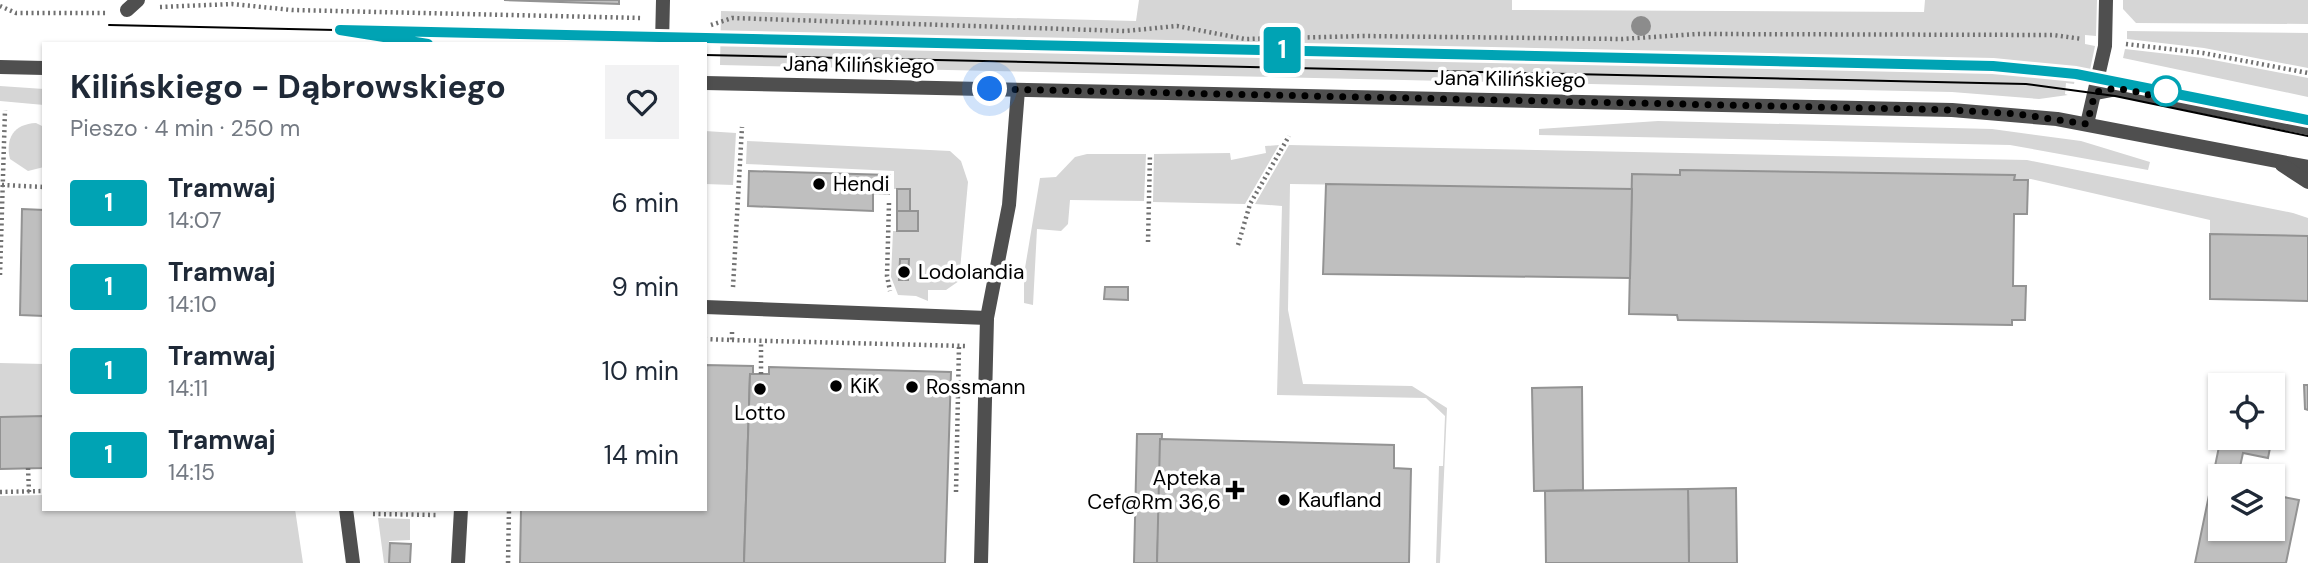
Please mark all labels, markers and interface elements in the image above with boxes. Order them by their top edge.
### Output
line badge: 1 [1259,27,1305,73]
text: 1 [1278,34,1286,65]
street label: Jana Kilińskiego [783,50,935,80]
street label: Jana Kilińskiego [1434,64,1586,94]
text: Kilińskiego - Dąbrowskiego [70,65,506,108]
button: heart [605,65,679,139]
your location [972,71,1007,106]
unlabelled marker [2151,76,2181,106]
text: Pieszo · 4 min · 250 m [70,113,300,143]
place label: Hendi [833,170,890,198]
text: Tramwaj [168,171,276,205]
marker: Hendi [811,176,827,192]
text: 6 min [611,186,679,220]
text: 1 [104,187,113,218]
text: 14:07 [168,205,221,235]
text: Tramwaj [168,255,276,289]
place label: Lodolandia [918,258,1025,286]
marker: Lodolandia [896,264,912,280]
text: 9 min [611,270,679,304]
text: 1 [104,271,113,302]
text: 14:10 [168,289,217,319]
text: Tramwaj [168,339,276,373]
text: 10 min [602,354,679,388]
text: 1 [104,355,113,386]
place label: KiK [850,372,880,400]
text: 14:11 [168,373,208,403]
place label: Rossmann [926,373,1026,401]
map controls [2208,373,2285,541]
button: locate [2208,373,2285,450]
marker: KiK [828,378,844,394]
marker: Rossmann [904,379,920,395]
marker: Lotto [752,381,768,397]
place label: Lotto [734,399,786,427]
text: Tramwaj [168,423,276,457]
text: 14 min [604,438,679,472]
text: 1 [104,439,113,470]
text: 14:15 [168,457,215,487]
place label: Apteka Cef@Rm 36,6 [1087,464,1221,516]
button: layers [2208,464,2285,541]
marker: Apteka Cef@Rm 36,6 [1227,482,1243,498]
place label: Kaufland [1298,486,1382,514]
marker: Kaufland [1276,492,1292,508]

